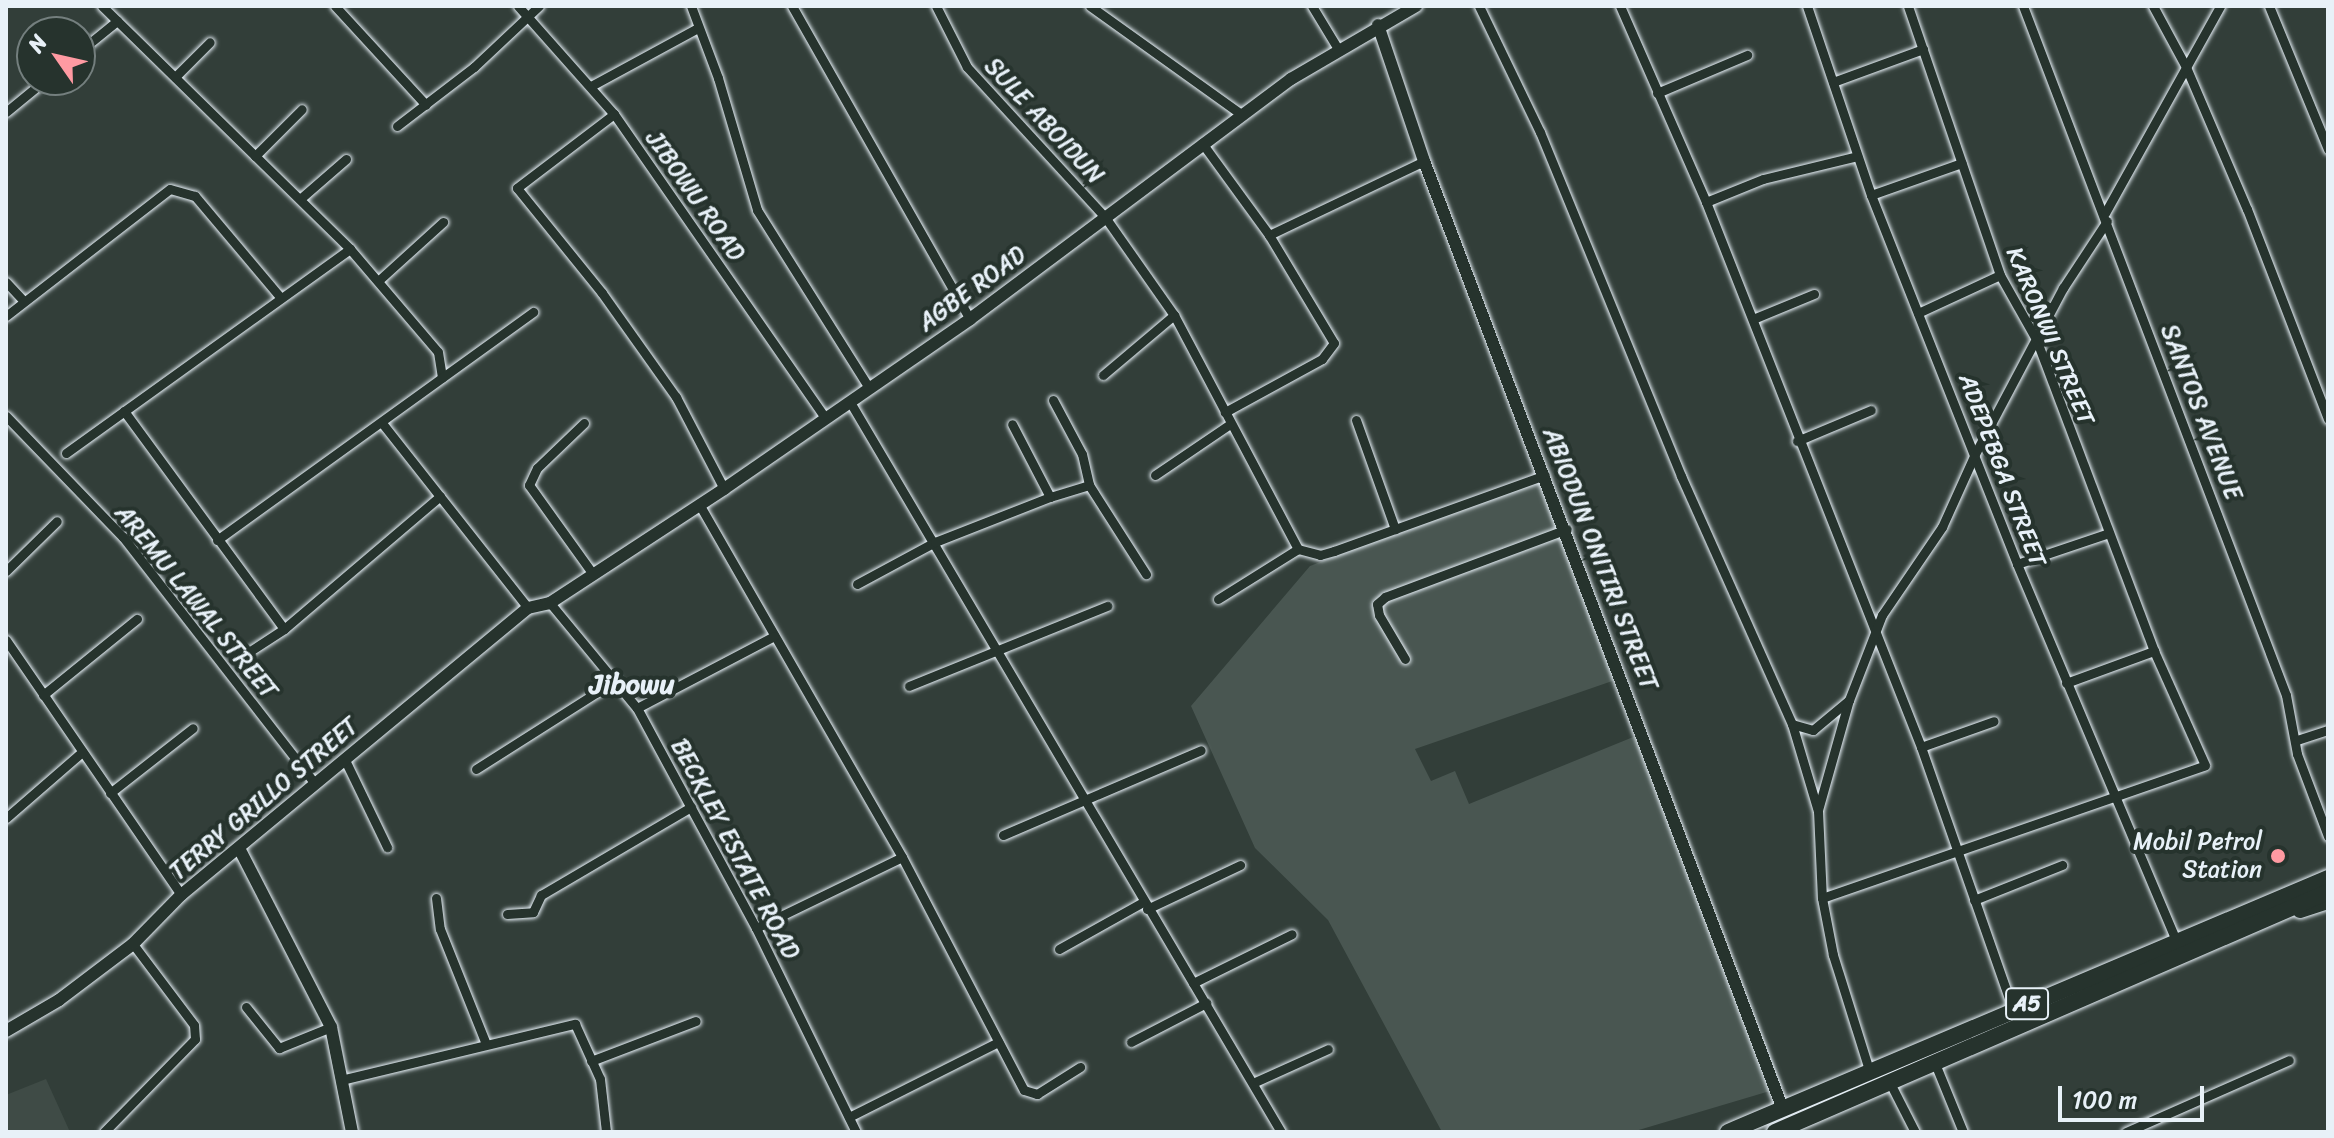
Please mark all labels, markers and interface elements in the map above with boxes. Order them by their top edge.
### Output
north arrow [16,16,96,96]
text: N [17,26,58,61]
street label: SULE ABOIDUN [978,52,1110,190]
street label: JIBOWU ROAD [639,125,751,267]
street label: AGBE ROAD [913,240,1031,338]
street label: KARONWI STREET [1999,242,2101,430]
street label: SANTOS AVENUE [2154,320,2248,504]
street label: ADEPEBGA STREET [1952,369,2052,571]
street label: ABIODUN ONITIRI STREET [1537,424,1663,694]
street label: AREMU LAWAL STREET [107,497,285,707]
district label: Jibowu [590,667,674,701]
street label: TERRY GRILLO STREET [163,711,365,887]
street label: BECKLEY ESTATE ROAD [665,734,805,964]
place label: Mobil Petrol Station [2131,828,2262,884]
marker: Mobil Petrol Station [2269,847,2287,865]
road number: A5 [2005,986,2049,1022]
scale bar [2062,1070,2208,1120]
text: 100 m [2072,1079,2137,1121]

